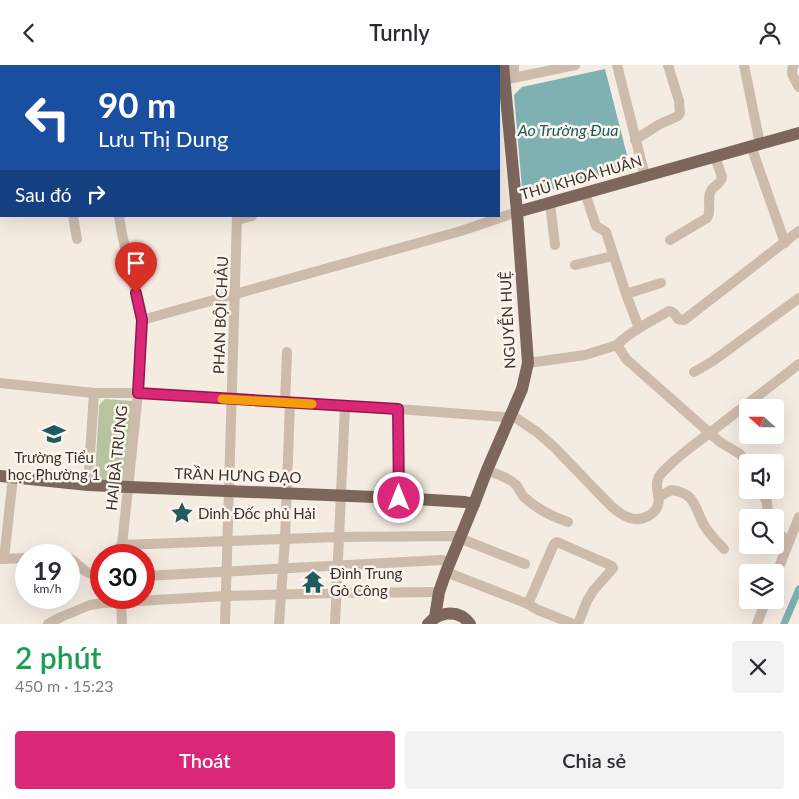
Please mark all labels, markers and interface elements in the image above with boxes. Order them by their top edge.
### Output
icon: back [15,19,43,47]
text: Turnly [369,19,430,46]
icon: person [756,19,784,47]
text: 90 m [98,83,176,125]
icon: left [15,85,80,150]
water label: Ao Trường Đua [517,120,618,139]
text: Lưu Thị Dung [98,125,228,152]
street label: THỦ KHOA HUÂN [518,151,644,203]
icon: right [82,180,110,208]
text: Sau đó [15,183,72,206]
pin [115,242,157,293]
icon: arrive [122,249,150,277]
street label: PHAN BỘI CHÂU [209,256,231,374]
street label: NGUYỄN HUỆ [494,271,519,369]
north arrow [739,399,784,444]
map controls [739,399,784,609]
street label: HAI BÀ TRƯNG [102,405,130,511]
school or university icon: Trường Tiểu học Phường 1 [41,421,67,447]
place label: Trường Tiểu học Phường 1 [8,448,100,483]
button: sound [739,454,784,499]
street label: TRẦN HƯNG ĐẠO [174,464,302,486]
position arrow [372,471,424,523]
place icon: Dinh Đốc phủ Hải [169,500,195,526]
place label: Dinh Đốc phủ Hải [198,504,316,522]
button: search [739,509,784,554]
speed limit sign: 30 [90,544,155,609]
text: 19 [33,555,62,585]
place label: Đình Trung Gò Công [330,564,403,599]
button: layers [739,564,784,609]
temple icon: Đình Trung Gò Công [300,569,326,595]
text: km/h [33,581,62,596]
text: 2 phút [15,639,101,675]
button: close [732,641,784,693]
text: 450 m · 15:23 [15,676,114,695]
button: Thoát [15,731,395,789]
button: Chia sẻ [405,731,784,789]

